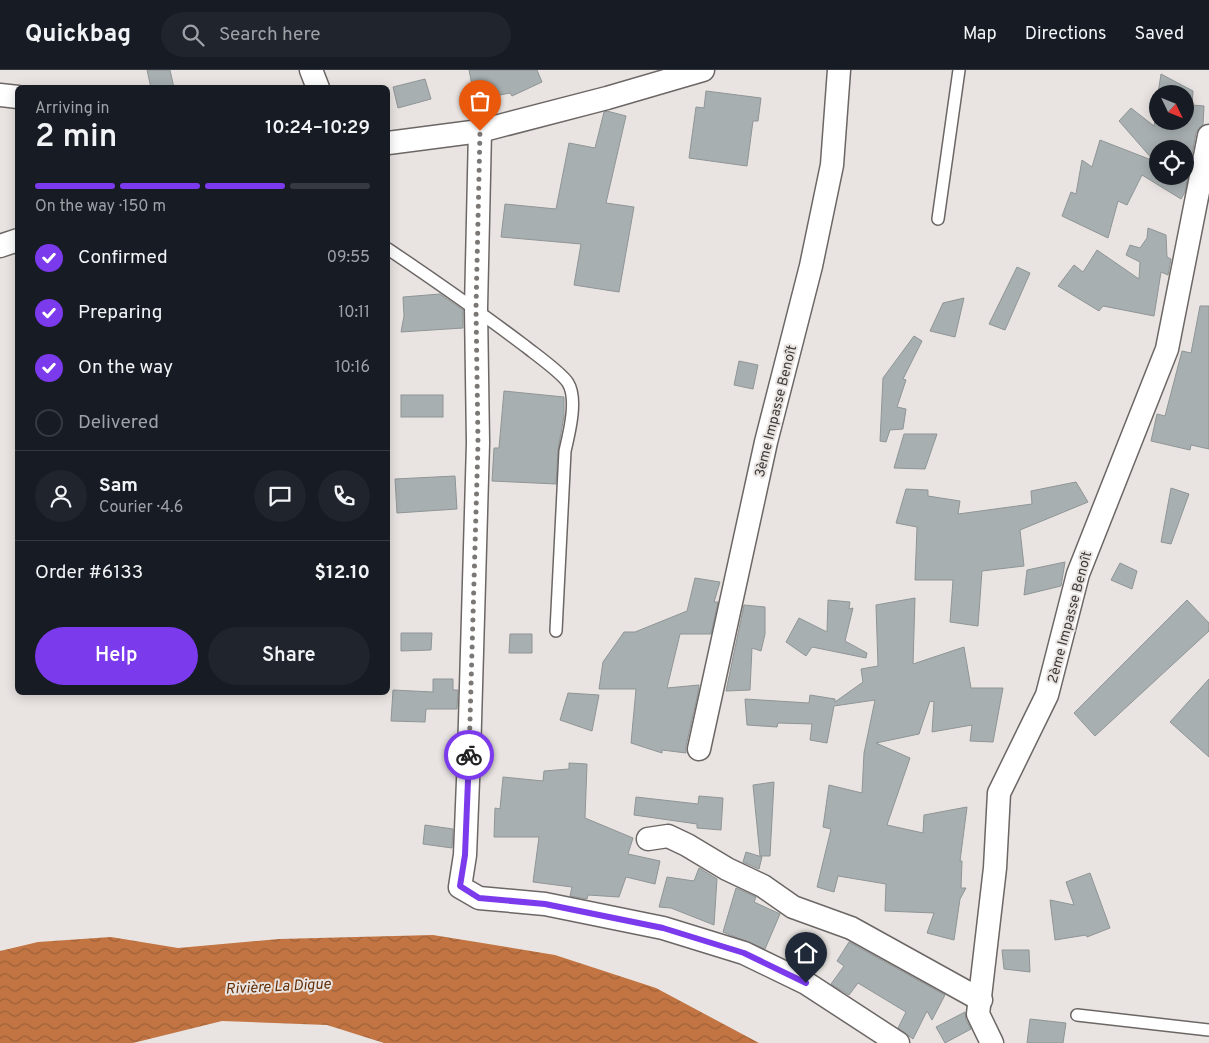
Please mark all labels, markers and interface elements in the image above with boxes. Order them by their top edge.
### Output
search box [161,12,511,57]
text: Quickbag [25,20,131,50]
icon: search [179,21,207,49]
text: Search here [219,23,321,47]
text: Map [963,23,997,46]
text: Directions [1025,23,1107,46]
text: Saved [1135,23,1184,46]
pin [459,80,501,131]
north arrow [1149,85,1194,130]
map controls [1149,85,1194,185]
icon: bag [466,87,494,115]
text: Arriving in [35,99,110,119]
text: 10:24–10:29 [265,116,370,140]
text: 2 min [35,118,117,158]
button: locate [1149,140,1194,185]
text: On the way · 150 m [35,197,166,217]
icon: check [35,244,63,272]
text: Confirmed [78,246,168,270]
text: 09:55 [327,248,370,268]
icon: check [35,299,63,327]
text: Preparing [78,301,162,325]
text: 10:11 [338,303,370,323]
street label: 3ème Impasse Benoît [752,343,801,479]
icon: check [35,354,63,382]
text: On the way [78,356,173,380]
text: 10:16 [335,358,370,378]
text: Delivered [78,411,159,435]
button: person [35,470,87,522]
button: chat [254,470,306,522]
button: phone [318,470,370,522]
text: Sam [99,474,138,498]
text: Courier · 4.6 [99,498,183,518]
street label: 2ème Impasse Benoît [1045,550,1096,685]
text: Order #6133 [35,561,143,585]
text: $12.10 [315,561,370,585]
button: Help [35,627,198,685]
button: Share [208,627,370,685]
courier [444,730,494,780]
icon: bike [455,741,483,769]
pin [785,932,827,983]
icon: home [792,939,820,967]
water label: Rivière La Digue [225,975,331,1000]

